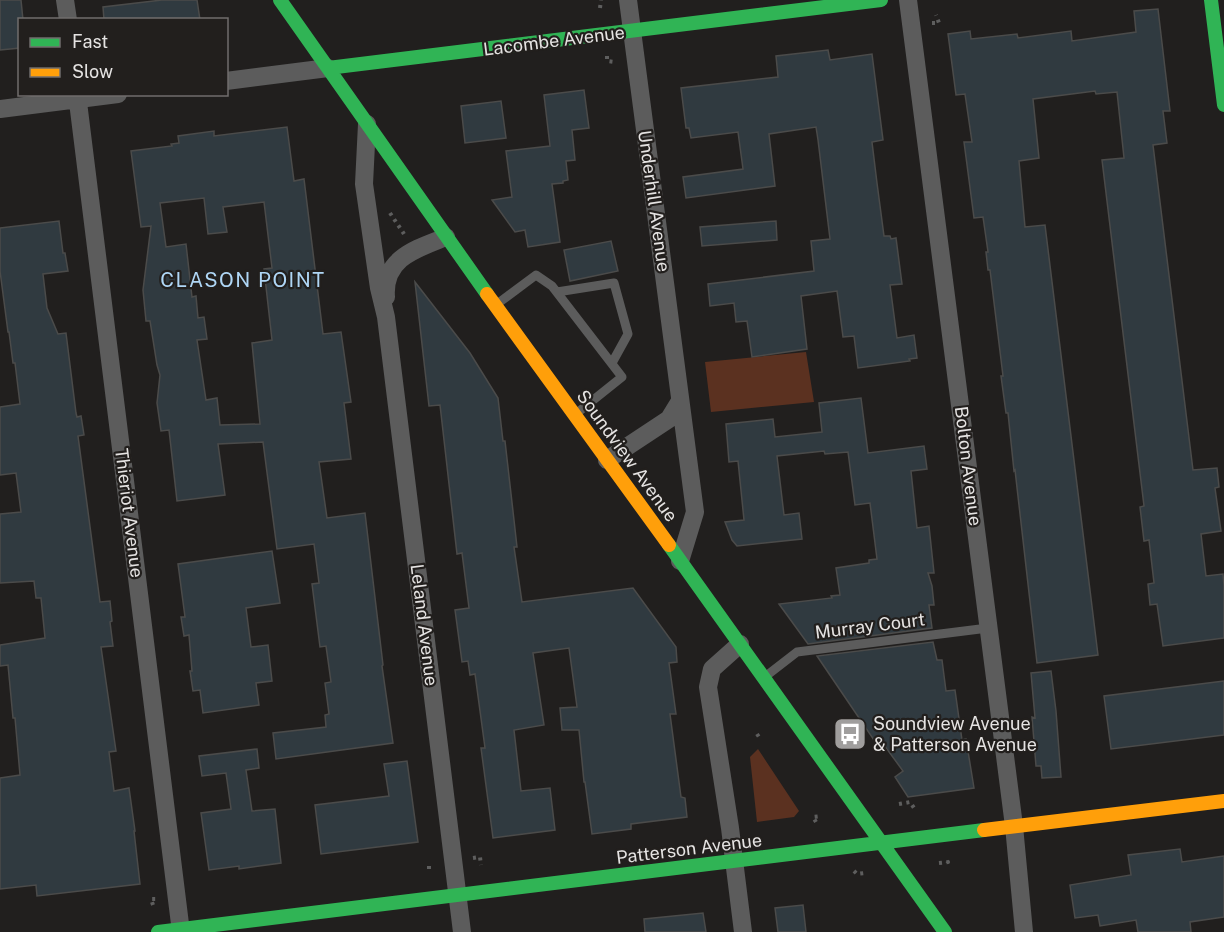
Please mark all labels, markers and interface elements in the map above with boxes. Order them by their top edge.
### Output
legend [18,18,228,96]
street label: Lacombe Avenue [482,21,626,60]
text: Fast [72,31,108,52]
text: Slow [72,61,113,82]
street label: Underhill Avenue [634,129,675,273]
district label: CLASON POINT [160,268,326,292]
street label: Soundview Avenue [573,386,682,526]
street label: Bolton Avenue [951,405,986,527]
street label: Thieriot Avenue [111,447,148,579]
street label: Leland Avenue [407,563,442,687]
street label: Murray Court [814,608,926,643]
place label: Soundview Avenue & Patterson Avenue [873,713,1037,755]
bus stop icon: Soundview Avenue & Patterson Avenue [832,716,868,752]
street label: Patterson Avenue [615,829,763,868]

